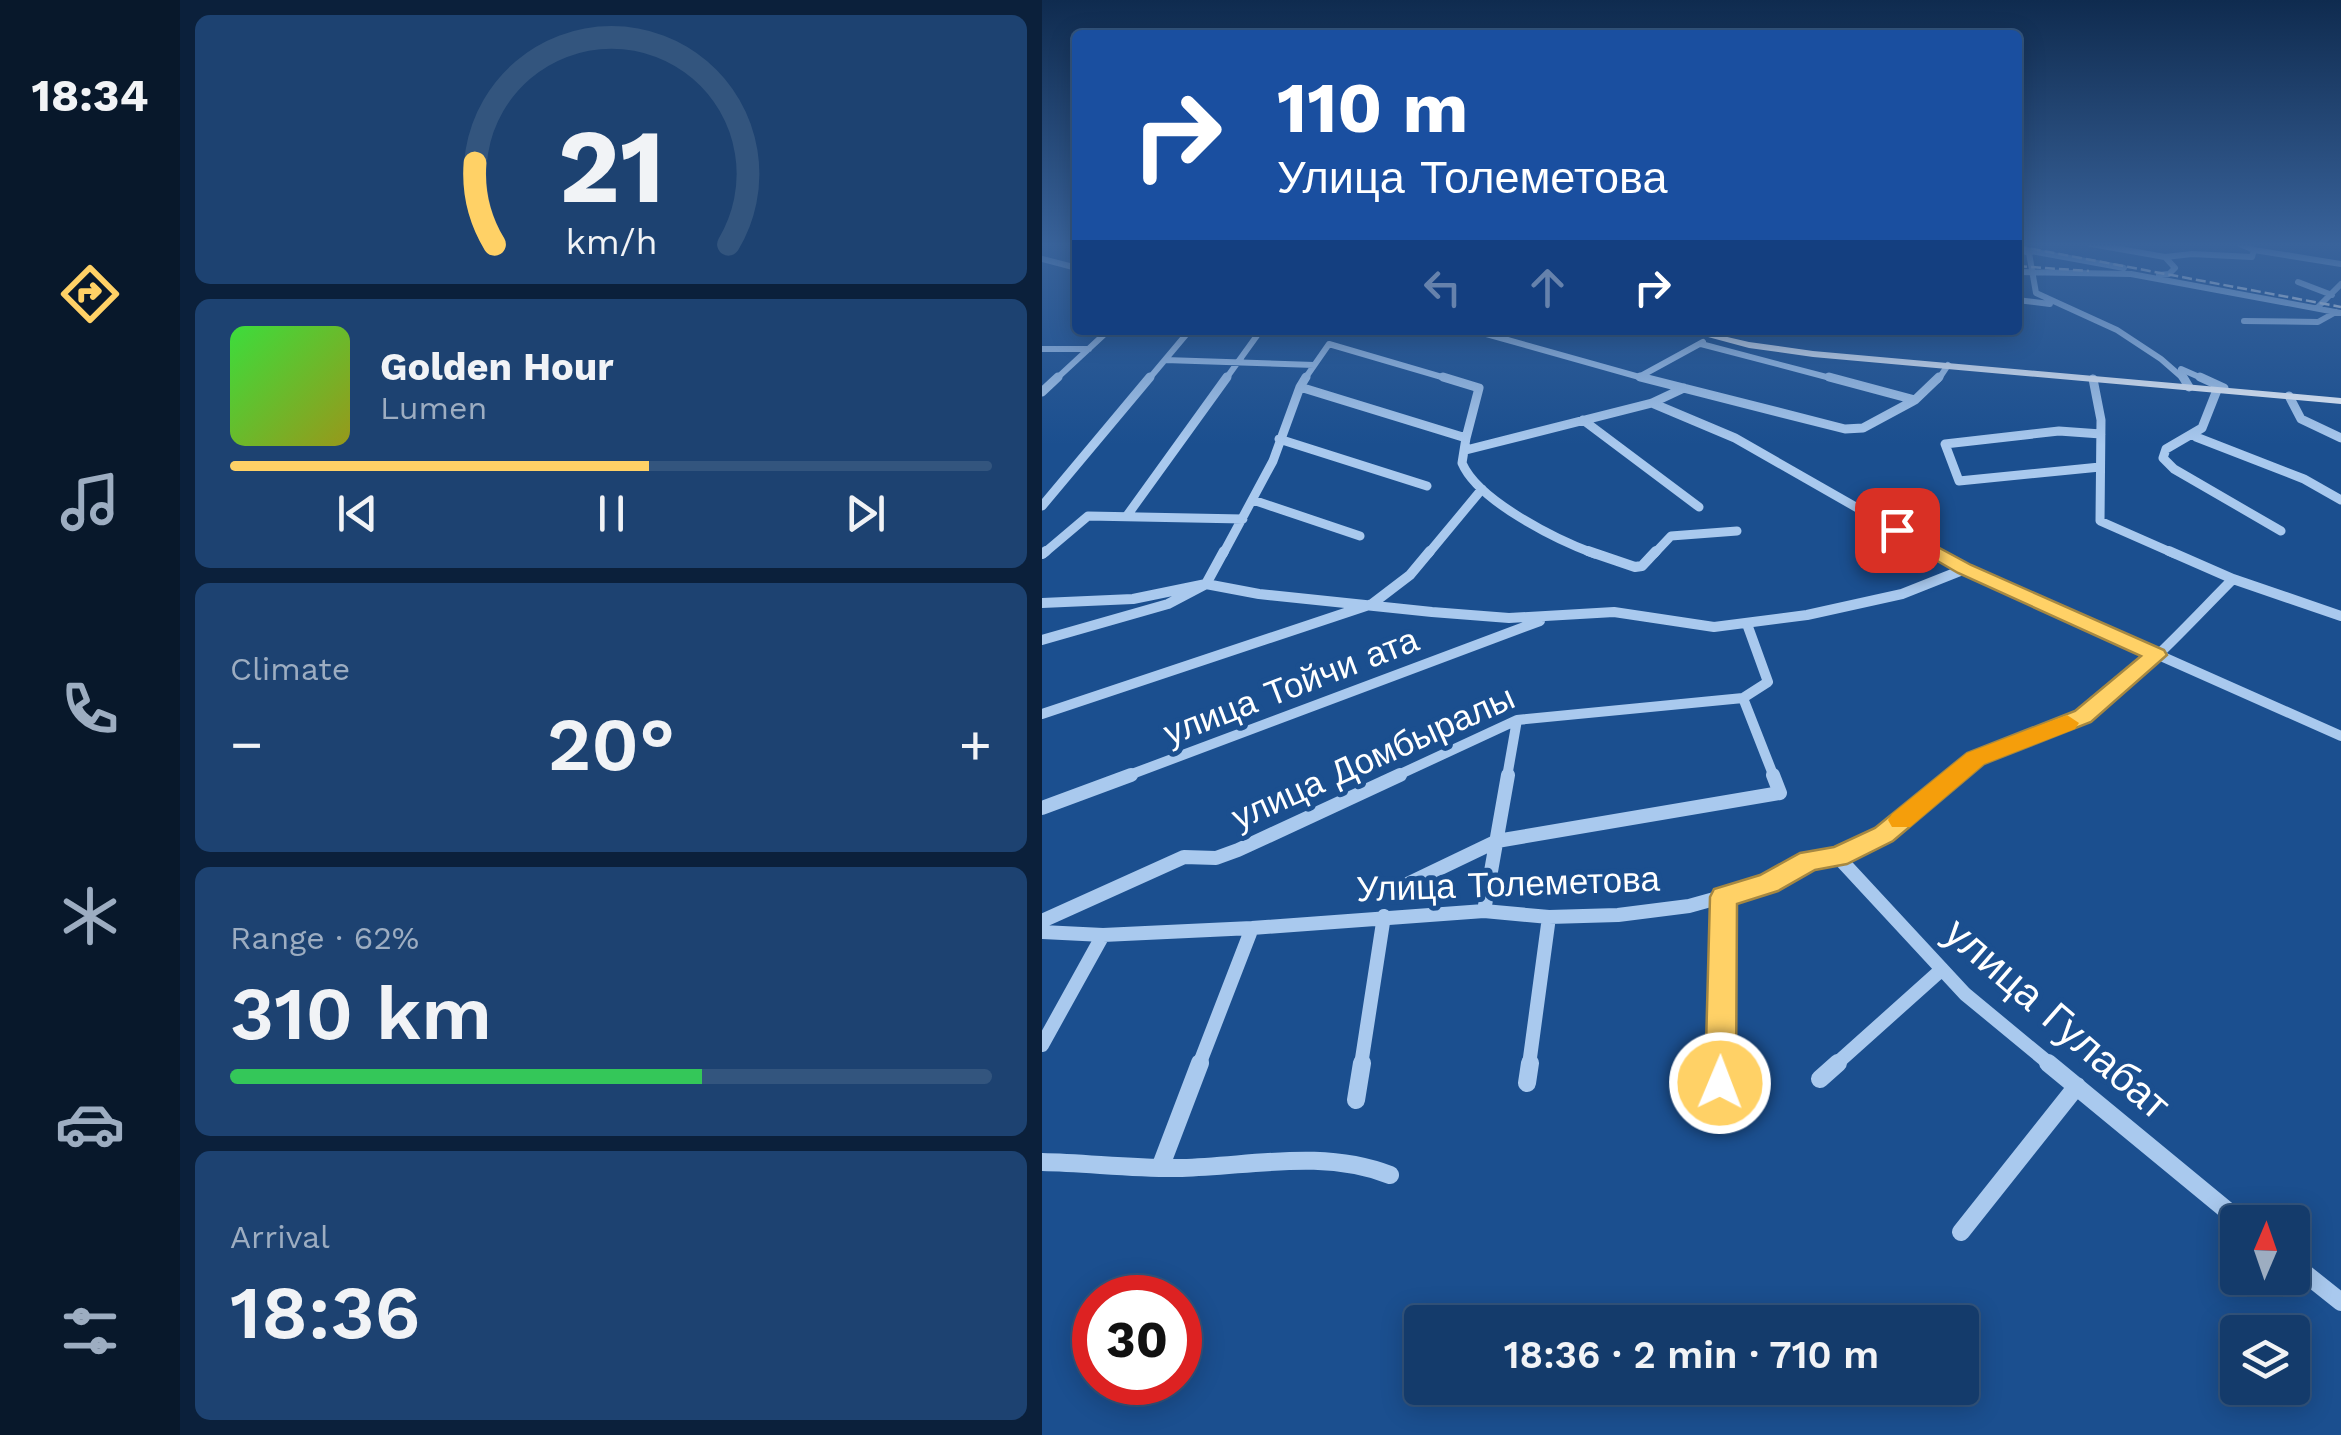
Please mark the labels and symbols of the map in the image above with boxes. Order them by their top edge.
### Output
pin [1855,488,1940,573]
street label: улица Тойчи ата [1158,618,1425,754]
street label: улица Домбыралы [1225,676,1521,838]
street label: Улица Толеметова [1356,858,1661,910]
street label: улица Гулабат [1935,907,2180,1130]
position arrow [1668,1031,1772,1135]
north arrow [2220,1205,2310,1295]
speed limit sign: 30 [1072,1275,1202,1405]

